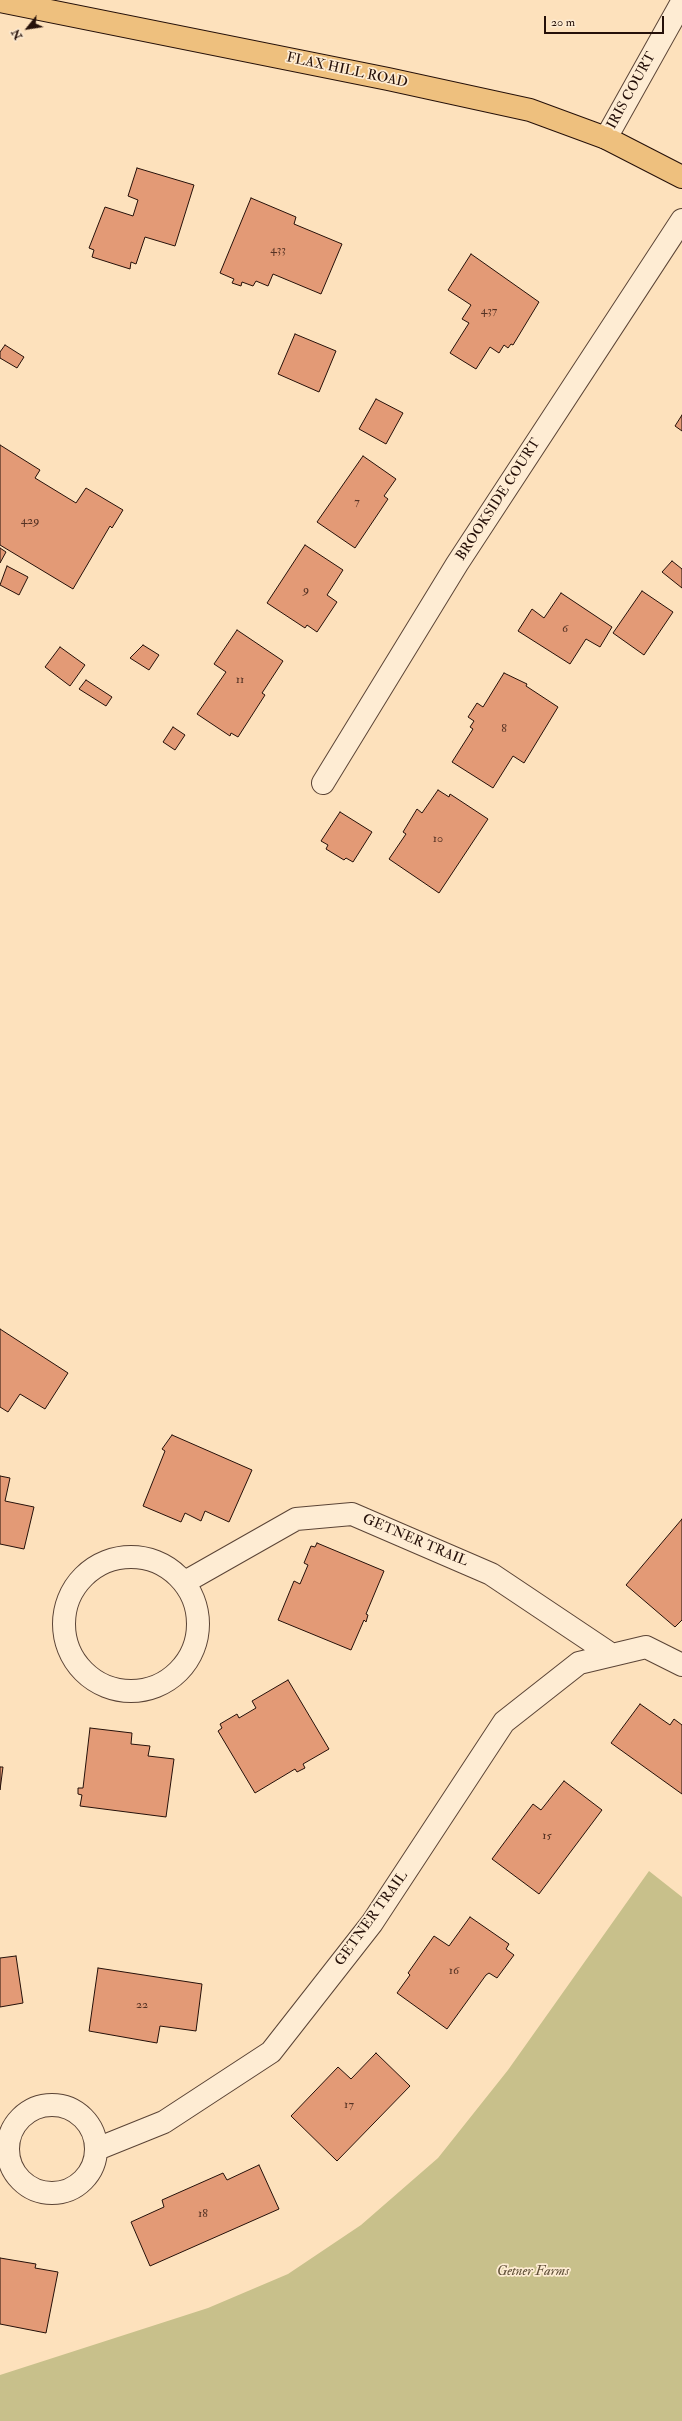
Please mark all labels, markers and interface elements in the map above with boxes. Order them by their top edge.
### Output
north arrow [8,8,48,48]
scale bar [546,8,666,34]
text: 20 m [551,15,575,30]
text: N [9,27,25,42]
street label: FLAX HILL ROAD [285,50,409,92]
street label: IRIS COURT [604,50,660,132]
house number: 433 [270,243,286,257]
house number: 437 [481,304,497,318]
street label: BROOKSIDE COURT [453,436,545,564]
house number: 7 [354,495,360,509]
house number: 429 [21,514,39,528]
house number: 9 [303,583,309,597]
house number: 6 [562,622,568,636]
house number: 11 [236,673,244,687]
house number: 8 [501,722,507,736]
house number: 10 [433,832,443,846]
street label: GETNER TRAIL [360,1511,470,1571]
house number: 15 [542,1829,552,1843]
street label: GETNER TRAIL [332,1868,412,1970]
house number: 16 [449,1964,459,1978]
house number: 22 [136,1998,148,2012]
house number: 17 [344,2098,354,2112]
house number: 18 [198,2207,208,2221]
park label: Getner Farms [497,2264,569,2280]

